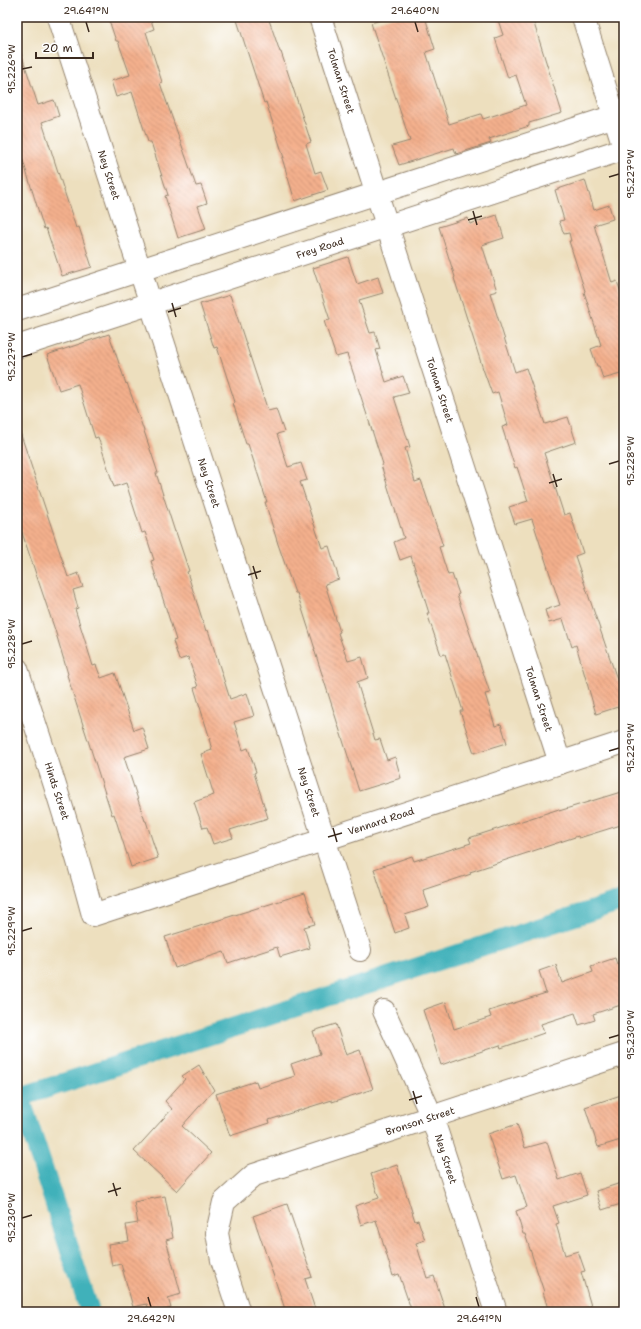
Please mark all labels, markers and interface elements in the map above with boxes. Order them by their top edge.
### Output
text: 29.641°N [63,4,109,17]
text: 29.640°N [391,4,439,17]
scale bar [36,34,93,60]
text: 20 m [42,40,73,56]
text: 95.226°W [5,44,18,94]
street label: Tolman Street [324,47,358,115]
street label: Ney Street [95,148,123,202]
text: 95.227°W [624,149,637,199]
street label: Frey Road [295,234,346,262]
text: 95.227°W [5,332,18,382]
street label: Tolman Street [423,356,457,424]
text: 95.228°W [624,436,637,486]
street label: Ney Street [195,456,223,510]
text: 95.228°W [5,619,18,669]
street label: Tolman Street [522,665,556,733]
text: 95.229°W [624,723,637,773]
street label: Hinds Street [42,760,72,822]
street label: Ney Street [295,765,323,819]
street label: Vennard Road [346,804,416,838]
text: 95.229°W [5,906,18,956]
text: 95.230°W [624,1010,637,1060]
street label: Bronson Street [384,1104,456,1138]
street label: Ney Street [432,1132,460,1186]
text: 95.230°W [5,1193,18,1243]
text: 29.642°N [127,1312,175,1325]
text: 29.641°N [456,1312,502,1325]

